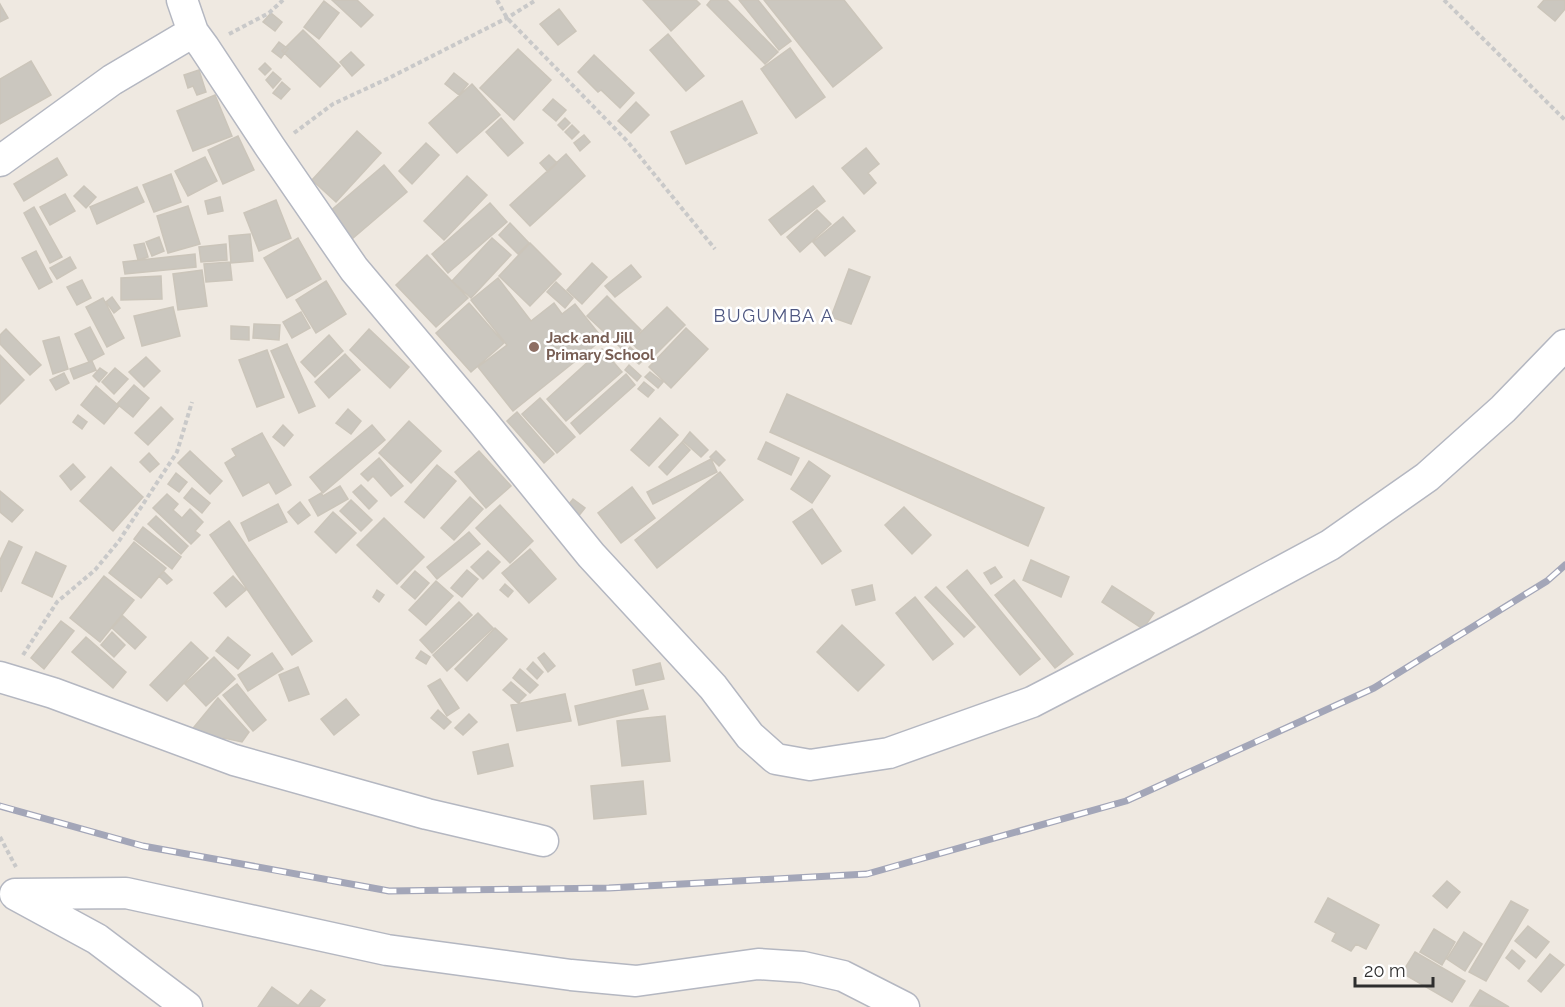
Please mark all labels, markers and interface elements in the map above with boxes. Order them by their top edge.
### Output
district label: BUGUMBA A [714,305,834,326]
place label: Jack and Jill Primary School [546,329,655,364]
marker: Jack and Jill Primary School [527,340,541,354]
scale bar [1355,950,1433,988]
text: 20 m [1364,960,1406,981]

